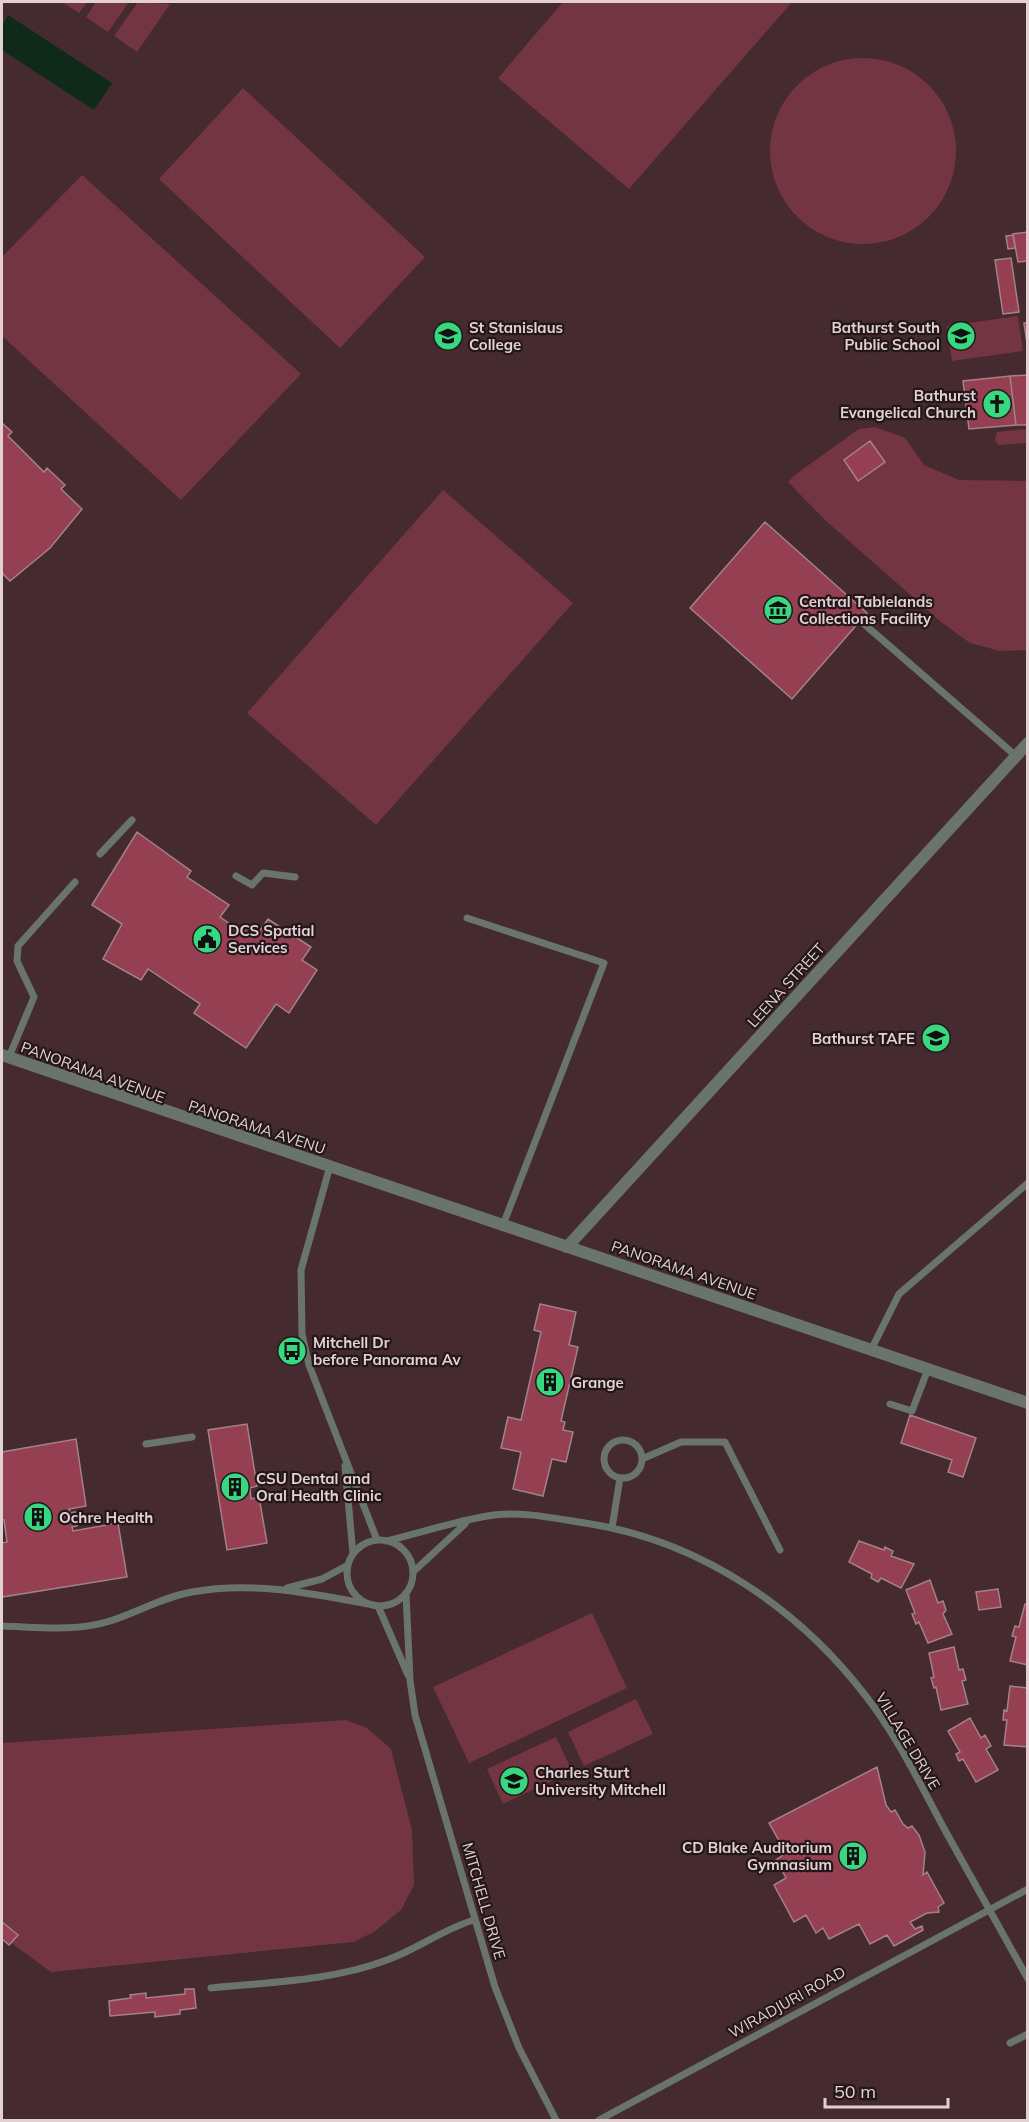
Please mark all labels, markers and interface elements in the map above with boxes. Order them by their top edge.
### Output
place label: St Stanislaus College [469,318,563,354]
place label: Bathurst South Public School [831,318,940,354]
school or university icon: St Stanislaus College [432,320,464,352]
school or university icon: Bathurst South Public School [945,320,977,352]
place label: Bathurst Evangelical Church [840,386,976,422]
church icon: Bathurst Evangelical Church [981,388,1013,420]
place label: Central Tablelands Collections Facility [799,592,933,628]
museum icon: Central Tablelands Collections Facility [762,594,794,626]
place label: DCS Spatial Services [228,921,314,957]
public building icon: DCS Spatial Services [191,923,223,955]
street label: LEENA STREET [743,939,829,1031]
school or university icon: Bathurst TAFE [920,1022,952,1054]
place label: Bathurst TAFE [812,1029,915,1048]
street label: PANORAMA AVENUE [18,1037,168,1107]
street label: PANORAMA AVENU [186,1096,328,1158]
street label: PANORAMA AVENUE [609,1236,759,1304]
place label: Mitchell Dr before Panorama Av [313,1333,462,1369]
bus stop icon: Mitchell Dr before Panorama Av [276,1335,308,1367]
building icon: Grange [534,1366,566,1398]
place label: Grange [571,1373,624,1392]
place label: CSU Dental and Oral Health Clinic [256,1469,382,1505]
building icon: CSU Dental and Oral Health Clinic [219,1471,251,1503]
building icon: Ochre Health [22,1501,54,1533]
place label: Ochre Health [59,1508,153,1527]
street label: VILLAGE DRIVE [872,1689,944,1793]
place label: Charles Sturt University Mitchell [535,1763,666,1799]
school or university icon: Charles Sturt University Mitchell [498,1765,530,1797]
place label: CD Blake Auditorium Gymnasium [682,1838,832,1874]
street label: MITCHELL DRIVE [458,1840,510,1962]
building icon: CD Blake Auditorium Gymnasium [837,1840,869,1872]
street label: WIRADJURI ROAD [725,1962,849,2042]
scale bar [825,2071,948,2109]
text: 50 m [834,2080,876,2103]

